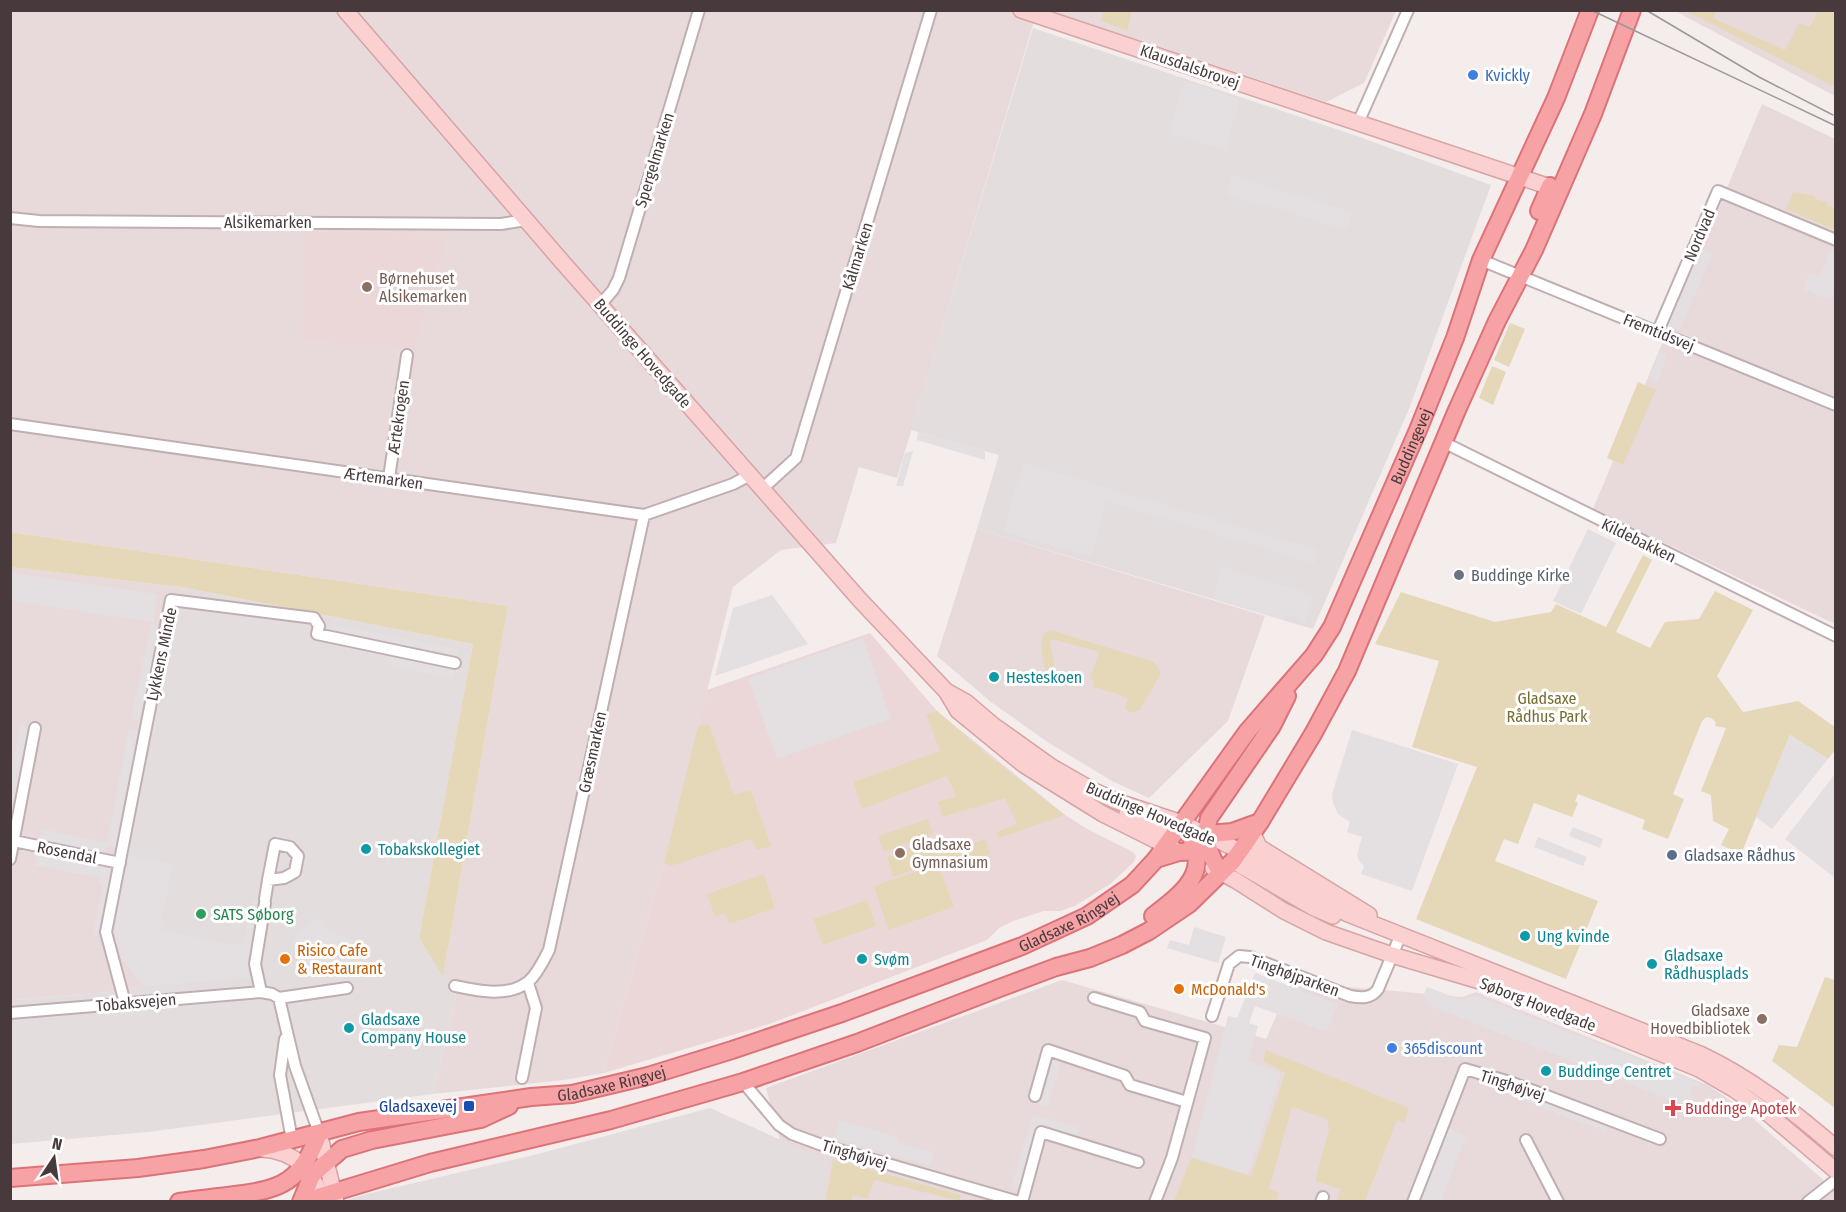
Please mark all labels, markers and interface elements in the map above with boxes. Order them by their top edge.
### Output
street label: Klausdalsbrovej [1138,41,1242,92]
place label: Kvickly [1485,66,1531,85]
marker: Kvickly [1466,68,1480,82]
street label: Spergelmarken [631,110,678,210]
street label: Nordvad [1680,206,1719,264]
street label: Alsikemarken [224,213,312,232]
street label: Kålmarken [838,220,877,292]
place label: Børnehuset Alsikemarken [379,269,467,306]
marker: Børnehuset Alsikemarken [360,280,374,294]
street label: Buddinge Hovedgade [590,295,695,412]
street label: Fremtidsvej [1620,310,1697,355]
street label: Ærtekrogen [384,379,413,456]
street label: Buddingevej [1387,405,1436,487]
street label: Ærtemarken [342,463,425,493]
street label: Kildebakken [1598,514,1679,567]
place label: Buddinge Kirke [1471,566,1570,585]
marker: Buddinge Kirke [1452,568,1466,582]
street label: Lykkens Minde [142,605,181,703]
place label: Hesteskoen [1006,668,1082,687]
marker: Hesteskoen [987,670,1001,684]
park label: Gladsaxe Rådhus Park [1507,689,1588,726]
street label: Græsmarken [575,710,610,795]
street label: Buddinge Hovedgade [1083,778,1218,849]
place label: Gladsaxe Gymnasium [912,835,988,872]
street label: Rosendal [35,837,98,868]
place label: Tobakskollegiet [378,840,481,859]
marker: Tobakskollegiet [359,842,373,856]
marker: Gladsaxe Gymnasium [893,846,907,860]
place label: Gladsaxe Rådhus [1684,846,1796,865]
marker: Gladsaxe Rådhus [1665,848,1679,862]
street label: Gladsaxe Ringvej [1016,888,1123,956]
place label: SATS Søborg [213,905,294,924]
marker: SATS Søborg [194,907,208,921]
place label: Ung kvinde [1537,927,1610,946]
marker: Ung kvinde [1518,929,1532,943]
place label: Risico Cafe & Restaurant [297,941,383,978]
place label: Gladsaxe Rådhusplads [1664,946,1749,983]
place label: Svøm [874,950,910,969]
street label: Tinghøjparken [1248,951,1342,1000]
marker: Risico Cafe & Restaurant [278,952,292,966]
marker: Svøm [855,952,869,966]
marker: Gladsaxe Rådhusplads [1645,957,1659,971]
street label: Søborg Hovedgade [1477,974,1599,1035]
place label: McDonald's [1191,980,1266,999]
marker: McDonald's [1172,982,1186,996]
street label: Tobaksvejen [95,990,177,1015]
place label: Gladsaxe Hovedbibliotek [1650,1001,1751,1038]
place label: Gladsaxe Company House [361,1010,466,1047]
marker: Gladsaxe Hovedbibliotek [1755,1012,1769,1026]
marker: Gladsaxe Company House [342,1021,356,1035]
place label: 365discount [1404,1039,1484,1058]
marker: 365discount [1385,1041,1399,1055]
street label: Gladsaxe Ringvej [557,1062,668,1105]
place label: Buddinge Centret [1558,1062,1672,1081]
marker: Buddinge Centret [1539,1064,1553,1078]
street label: Tinghøjvej [1478,1066,1548,1105]
place label: Gladsaxevej [379,1097,457,1116]
marker: Gladsaxevej [462,1099,476,1113]
place label: Buddinge Apotek [1685,1099,1797,1118]
marker: Buddinge Apotek [1666,1101,1680,1115]
north arrow [24,1128,84,1188]
text: N [50,1134,64,1154]
street label: Tinghøjvej [820,1136,890,1173]

